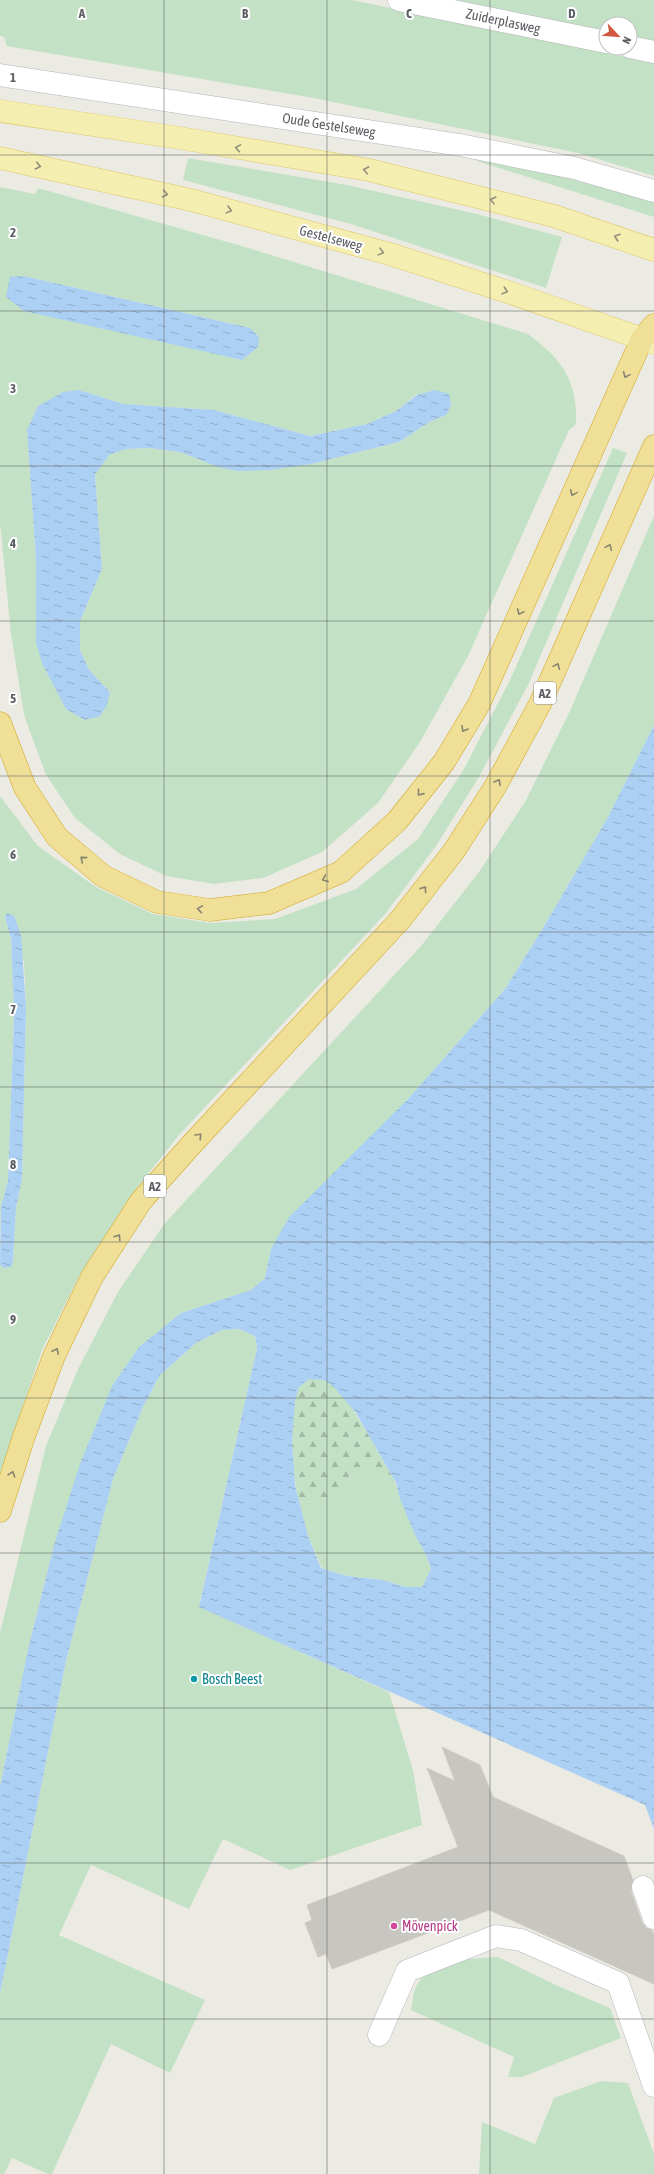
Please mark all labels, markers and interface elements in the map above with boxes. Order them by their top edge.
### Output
street label: Zuiderplasweg [464,5,542,37]
text: A [78,6,86,21]
text: B [242,6,249,21]
text: C [406,6,412,21]
text: D [568,6,576,21]
north arrow [598,16,638,56]
text: N [620,35,634,46]
text: 1 [10,70,16,85]
street label: Oude Gestelseweg [281,110,377,140]
one-way arrow [235,144,241,153]
one-way arrow [35,162,41,170]
one-way arrow [363,166,370,174]
one-way arrow [162,189,168,197]
one-way arrow [490,196,497,205]
one-way arrow [225,205,232,214]
street label: Gestelseweg [298,222,364,254]
text: 2 [10,225,16,240]
one-way arrow [614,234,621,242]
one-way arrow [378,247,384,255]
one-way arrow [501,286,508,295]
one-way arrow [623,370,631,378]
text: 3 [10,381,16,396]
one-way arrow [570,489,578,497]
text: 4 [9,536,16,551]
one-way arrow [604,544,612,552]
one-way arrow [516,609,524,616]
one-way arrow [552,663,560,670]
road number: A2 [534,682,556,704]
text: 5 [10,691,16,706]
one-way arrow [461,725,468,732]
one-way arrow [493,779,500,786]
one-way arrow [417,788,424,795]
text: 6 [10,847,16,862]
one-way arrow [80,856,87,863]
one-way arrow [321,875,328,883]
one-way arrow [420,887,427,894]
one-way arrow [197,905,203,914]
text: 7 [10,1002,16,1017]
one-way arrow [194,1133,202,1141]
text: 8 [10,1157,16,1172]
road number: A2 [144,1175,166,1197]
one-way arrow [113,1235,120,1242]
text: 9 [10,1312,16,1327]
one-way arrow [51,1348,59,1356]
one-way arrow [7,1470,16,1477]
place label: Bosch Beest [202,1671,262,1687]
marker: Bosch Beest [189,1674,199,1684]
place label: Mövenpick [402,1918,458,1934]
marker: Mövenpick [389,1921,399,1931]

